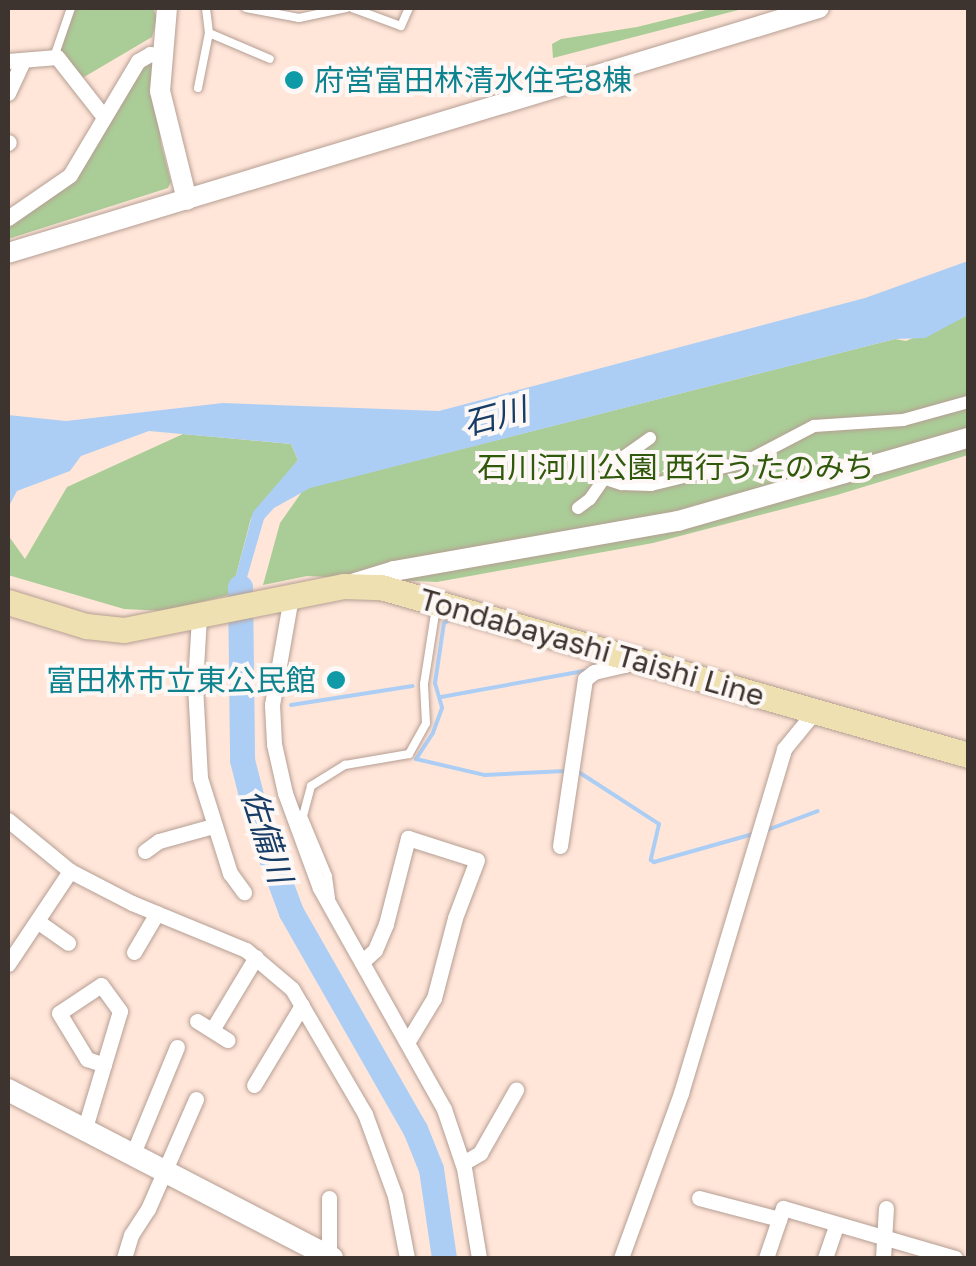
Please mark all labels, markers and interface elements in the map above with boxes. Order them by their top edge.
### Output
place label: 府営富田林清水住宅8棟 [314,62,632,98]
marker: 府営富田林清水住宅8棟 [283,69,305,91]
water label: 石川 [459,389,531,443]
park label: 石川河川公園 西行うたのみち [477,449,875,485]
street label: Tondabayashi Taishi Line [415,580,769,714]
place label: 富田林市立東公民館 [46,662,316,698]
marker: 富田林市立東公民館 [325,669,347,691]
water label: 佐備川 [234,784,300,888]

